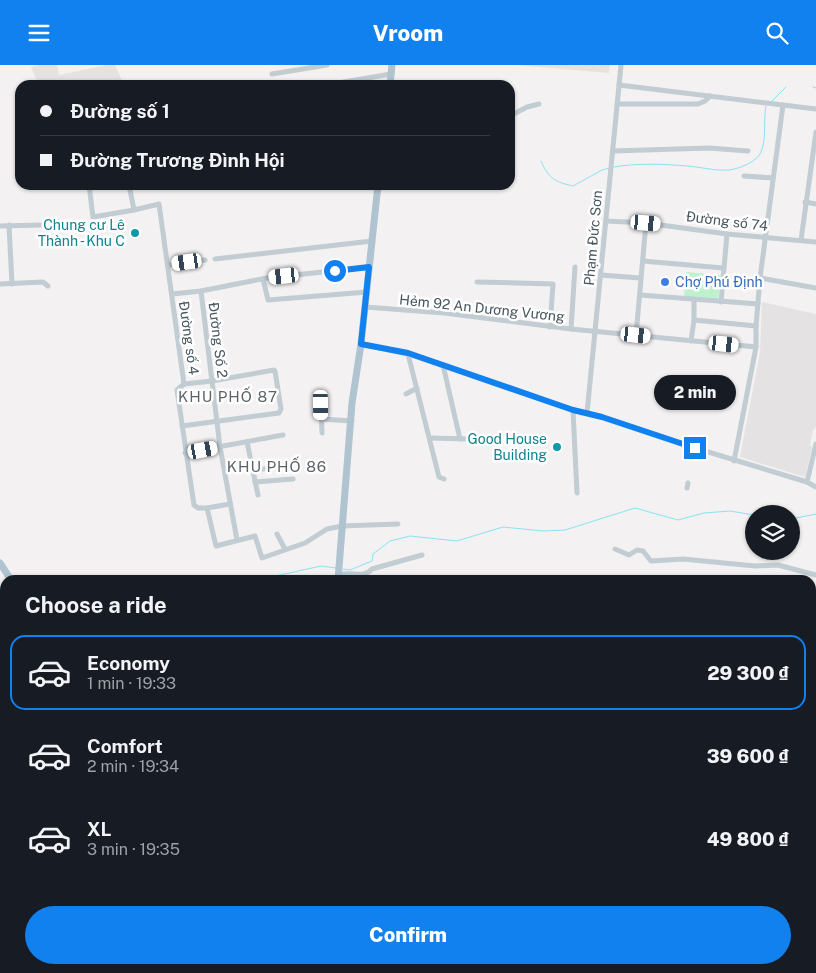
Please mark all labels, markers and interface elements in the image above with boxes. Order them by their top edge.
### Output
icon: menu [25,19,53,47]
icon: search [763,19,791,47]
text: Vroom [373,20,443,46]
text: Đường số 1 [70,100,170,122]
text: Đường Trương Đình Hội [70,149,285,171]
street label: Phạm Đức Sơn [581,190,605,286]
street label: Đường số 74 [685,208,769,234]
car [630,214,661,232]
place label: Chung cư Lê Thành - Khu C [38,217,125,249]
marker: Chung cư Lê Thành - Khu C [129,227,141,239]
car [171,252,202,272]
route start [324,260,346,282]
car [268,267,299,285]
place label: Chợ Phú Định [675,274,763,290]
marker: Chợ Phú Định [659,276,671,288]
street label: Hẻm 92 An Dương Vương [398,291,566,325]
street label: Đường số 4 [176,300,202,376]
street label: Đường Số 2 [205,301,231,379]
car [620,326,651,344]
car [708,335,739,353]
callout: 2 min [654,375,736,411]
text: 2 min [674,383,716,402]
district label: KHU PHỐ 87 [178,386,278,405]
car [313,390,328,420]
place label: Good House Building [467,431,547,463]
route end [684,437,706,459]
car [186,440,219,460]
marker: Good House Building [551,441,563,453]
district label: KHU PHỐ 86 [227,456,327,475]
map controls [745,505,800,560]
button: layers [745,505,800,560]
text: Choose a ride [25,592,167,618]
icon: car [27,650,72,695]
text: Economy [87,652,170,674]
text: 29 300 ₫ [707,662,789,684]
text: 1 min · 19:33 [87,674,176,693]
icon: car [27,733,72,778]
text: Comfort [87,735,163,757]
text: 39 600 ₫ [707,745,789,767]
text: 2 min · 19:34 [87,757,179,776]
icon: car [27,816,72,861]
text: XL [87,818,112,840]
text: 49 800 ₫ [707,828,789,850]
text: 3 min · 19:35 [87,840,180,859]
button: Confirm [25,906,791,964]

